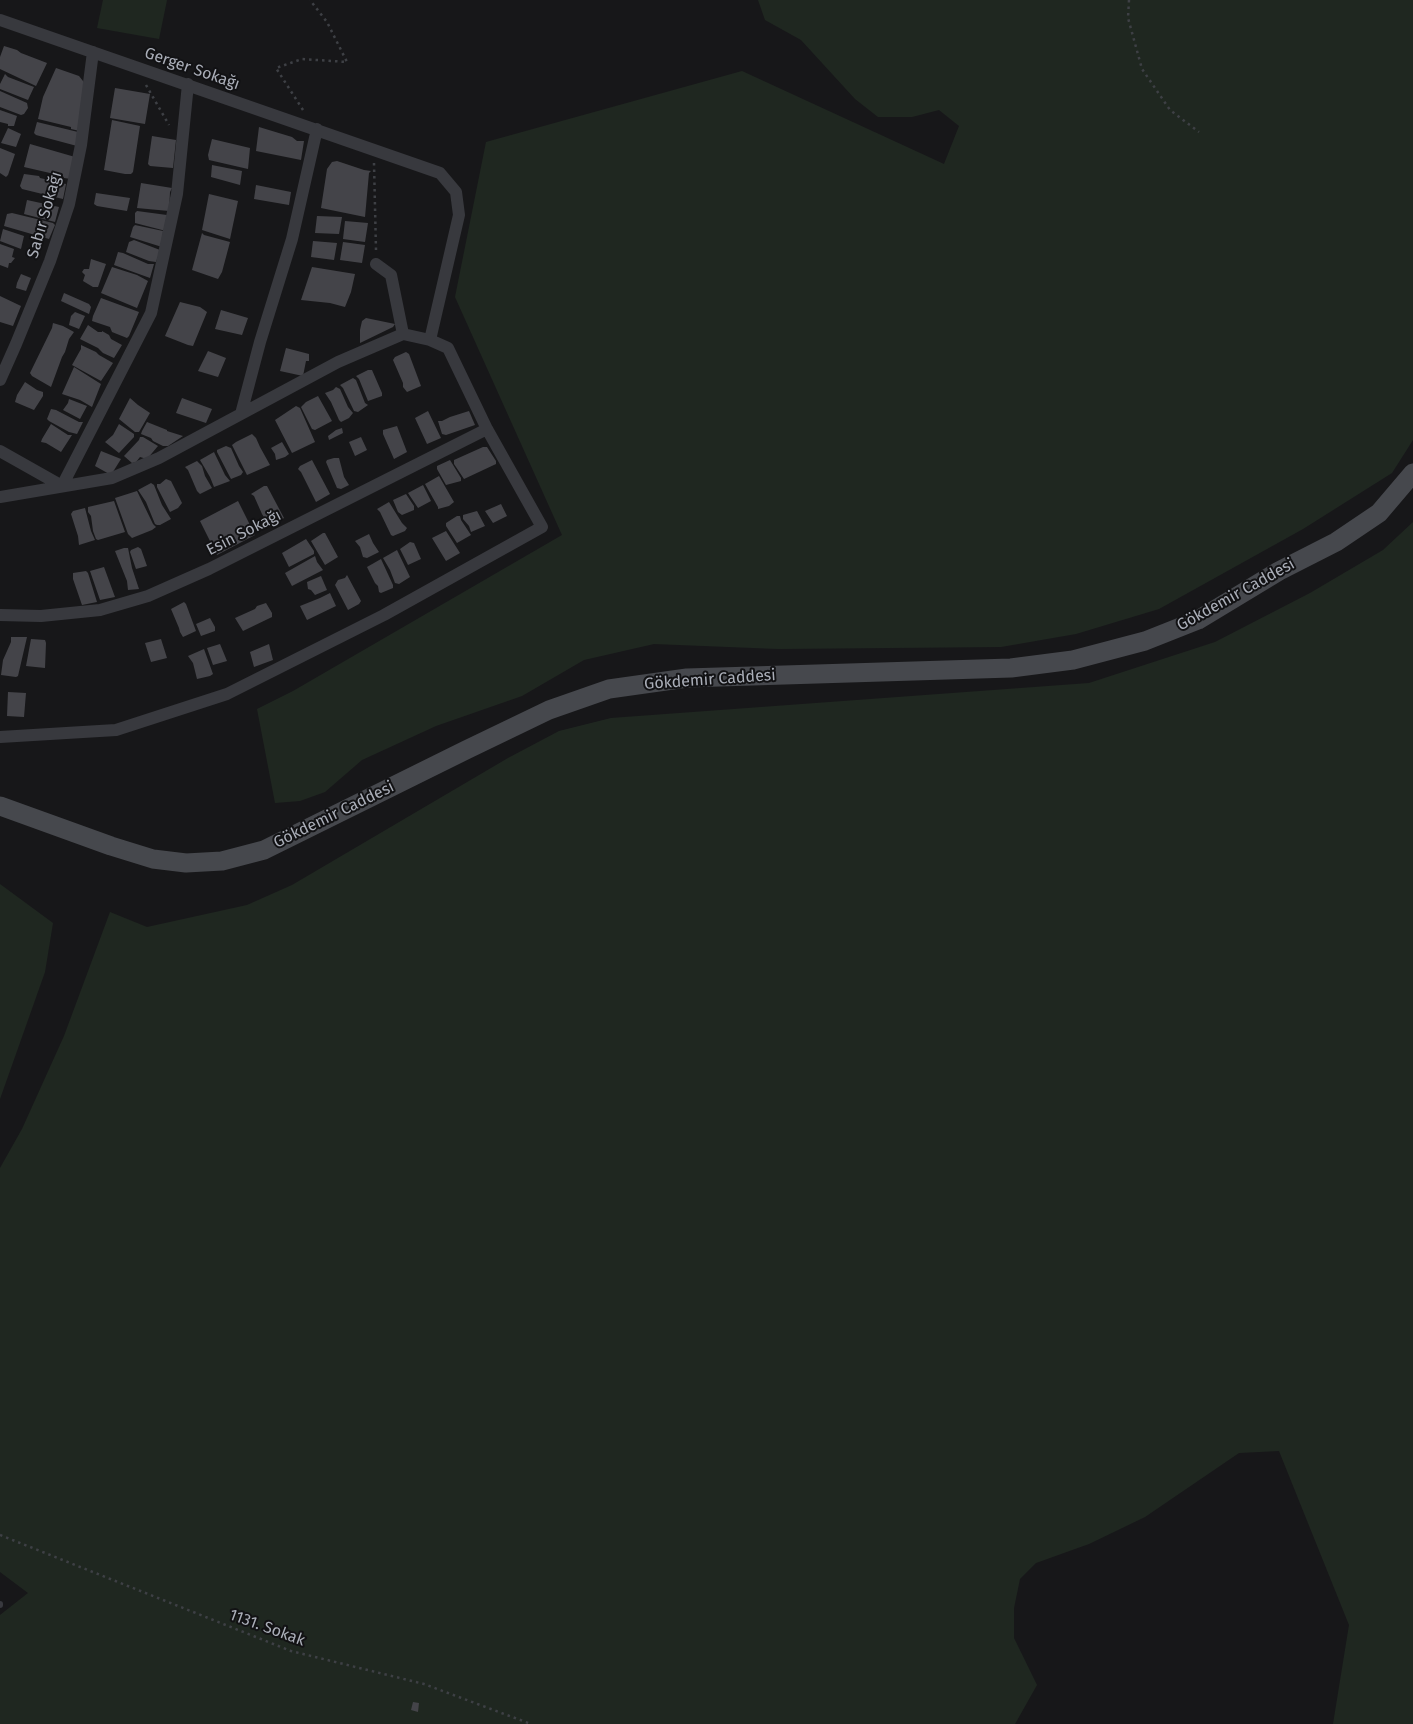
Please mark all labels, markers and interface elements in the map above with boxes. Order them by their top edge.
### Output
street label: Gerger Sokağı [142,44,242,94]
street label: Sabır Sokağı [23,169,67,261]
street label: Esin Sokağı [203,506,285,560]
street label: Gökdemir Caddesi [1174,555,1298,635]
street label: Gökdemir Caddesi [644,666,776,694]
street label: Gökdemir Caddesi [271,777,397,853]
street label: 1131. Sokak [227,1605,307,1651]

